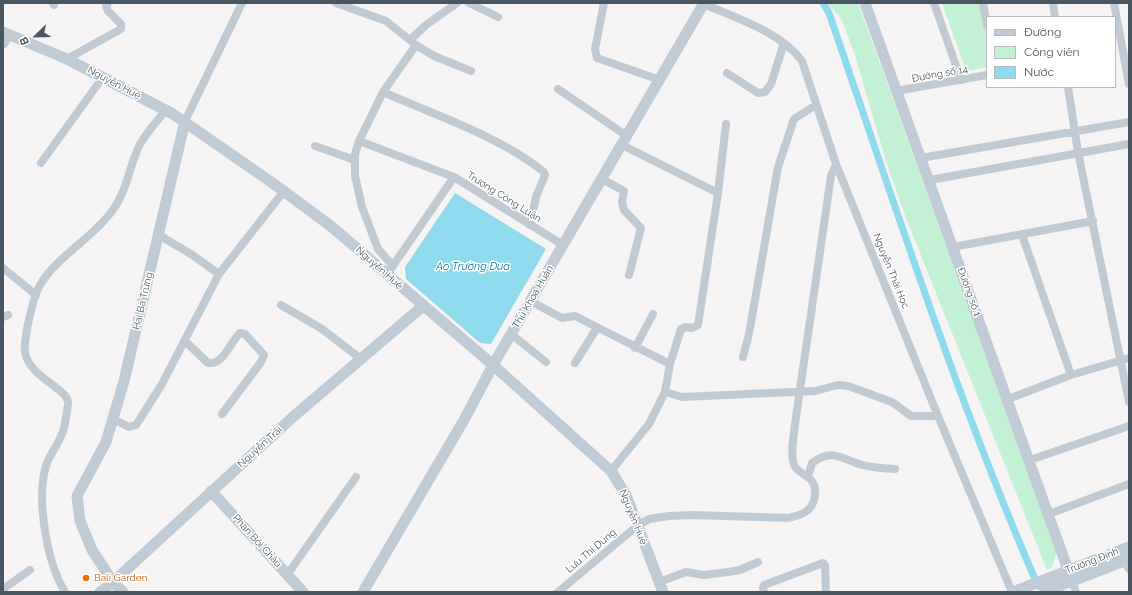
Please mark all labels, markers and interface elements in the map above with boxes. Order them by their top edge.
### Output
north arrow [16,16,56,56]
legend [986,16,1116,88]
text: Đường [1024,25,1061,39]
text: B [17,35,32,47]
text: Công viên [1024,45,1080,59]
street label: Đường số 14 [911,63,969,85]
street label: Nguyễn Huệ [85,64,143,102]
text: Nước [1024,65,1054,79]
street label: Trương Công Luận [465,169,543,225]
street label: Nguyễn Thái Học [870,232,912,310]
street label: Nguyễn Huệ [353,244,405,292]
water label: Ao Trường Đua [436,260,510,274]
street label: Thủ Khoa Huân [510,263,556,331]
street label: Đường số 1 [955,266,983,318]
street label: Hai Bà Trưng [131,271,155,331]
street label: Nguyễn Trãi [235,424,285,470]
street label: Nguyễn Huệ [616,488,650,546]
street label: Phan Bội Châu [230,512,284,570]
street label: Lưu Thị Dung [563,526,619,576]
street label: Trương Định [1064,545,1120,577]
place label: Bali Garden [94,572,147,584]
marker: Bali Garden [81,573,91,583]

